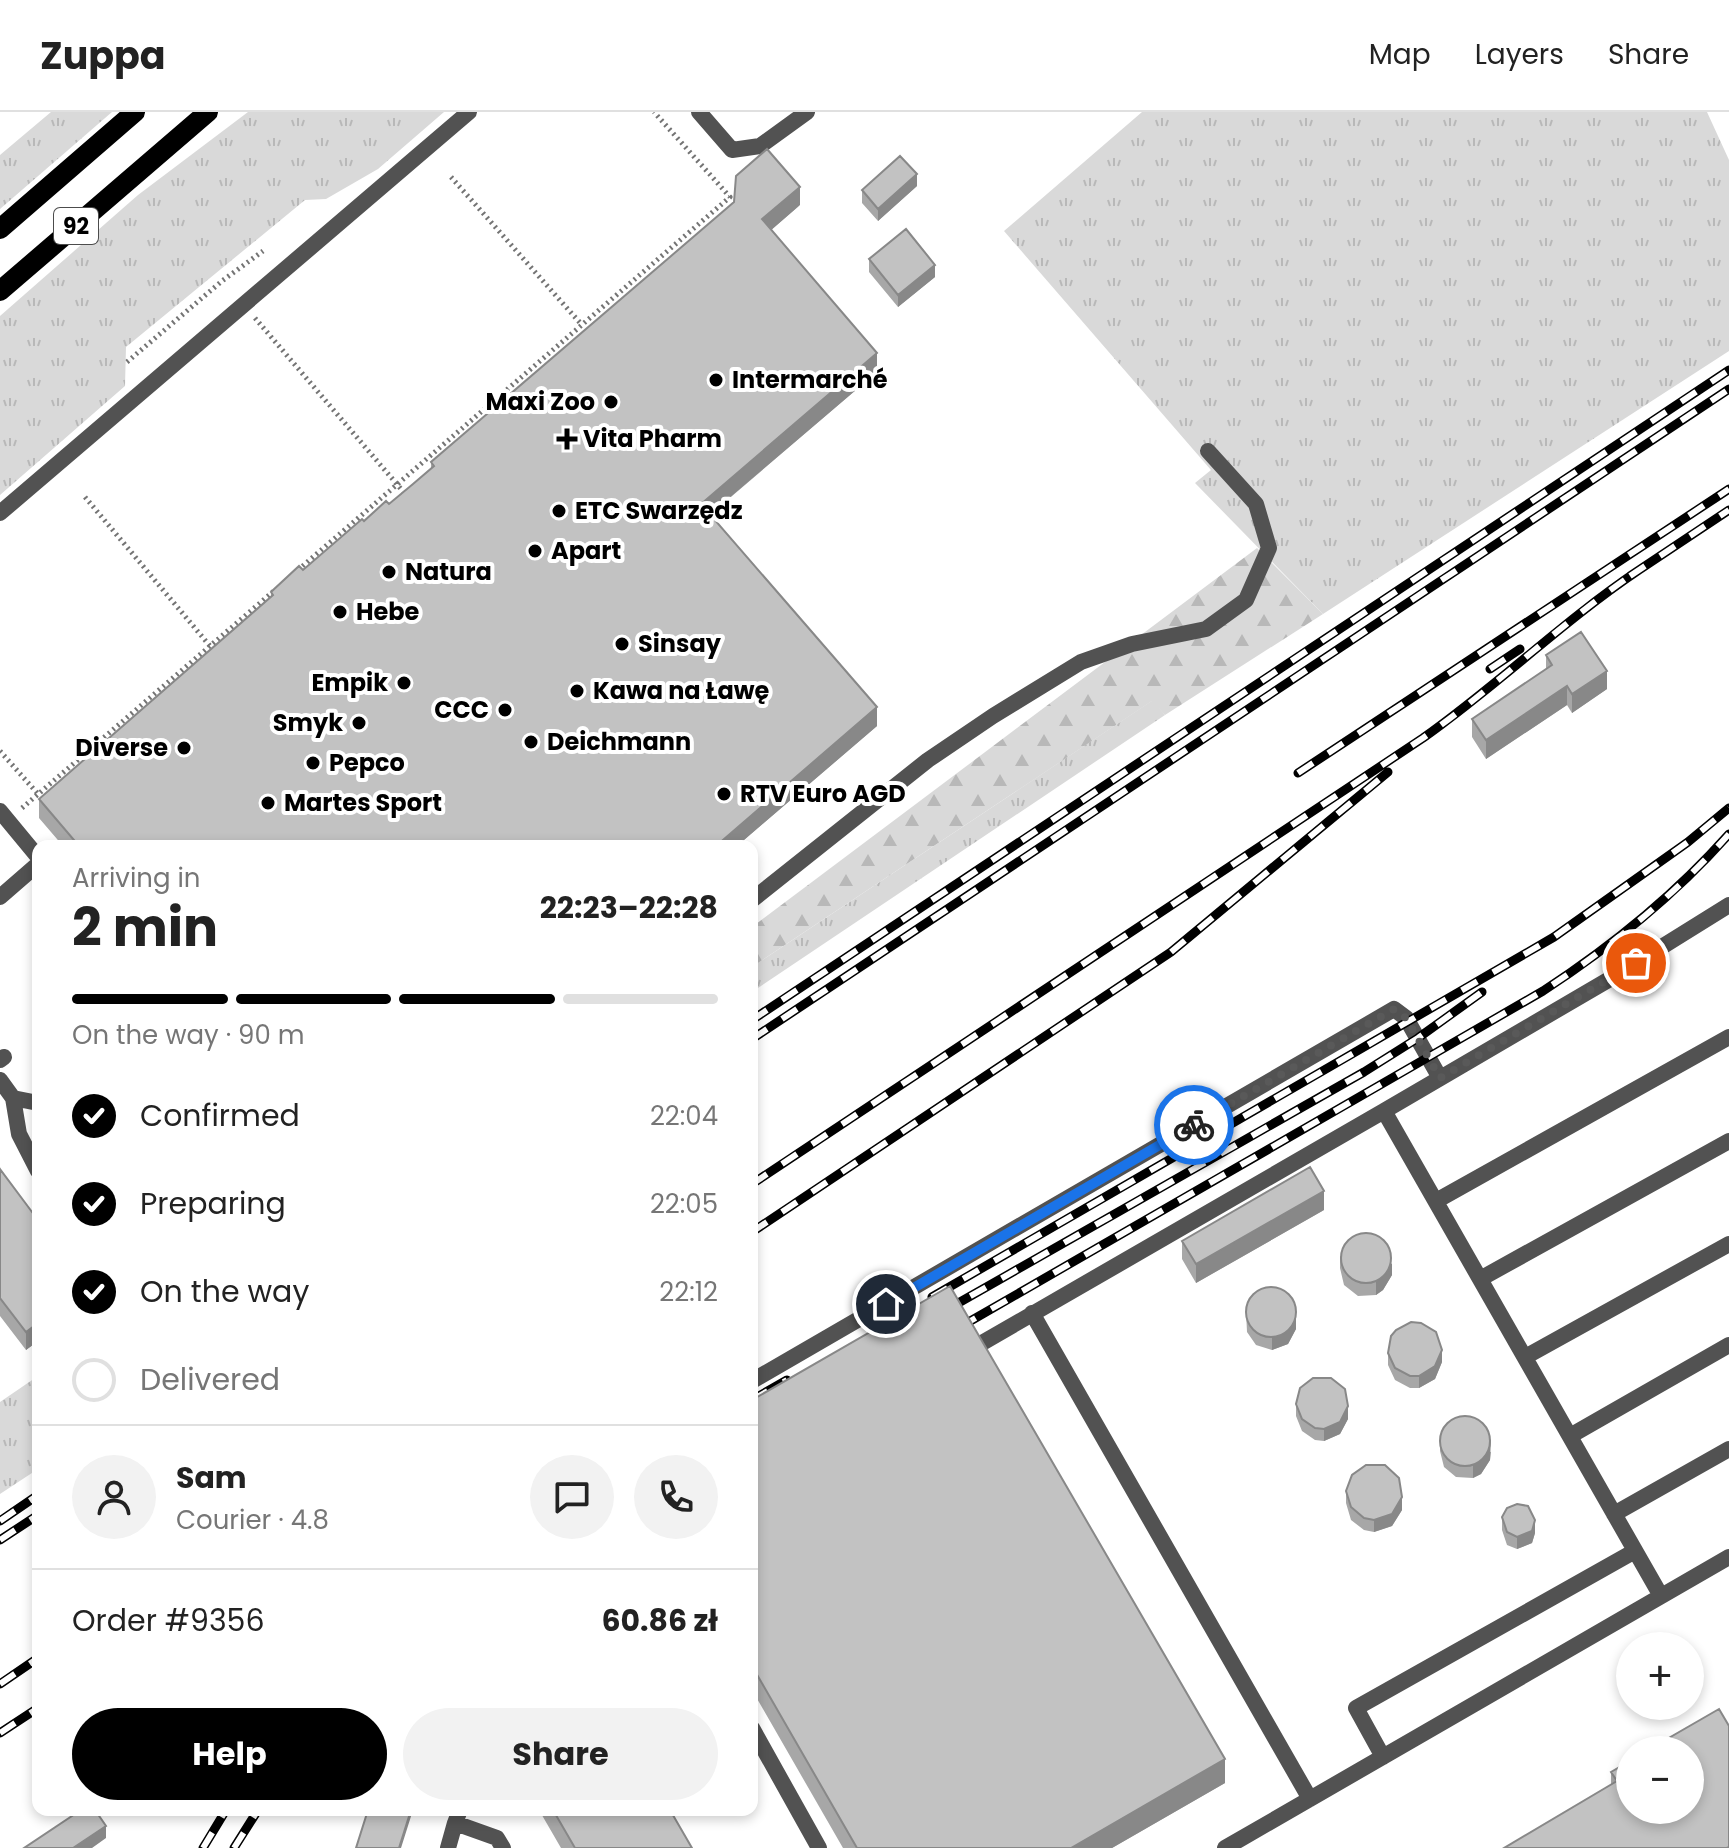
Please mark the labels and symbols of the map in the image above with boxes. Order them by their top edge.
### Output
road number: 92 [54,208,98,244]
place label: Intermarché [732,363,888,396]
marker: Intermarché [707,371,725,389]
place label: Maxi Zoo [486,385,595,418]
marker: Maxi Zoo [602,393,620,411]
place label: Vita Pharm [583,422,722,455]
marker: Vita Pharm [558,430,576,448]
place label: ETC Swarzędz [575,494,743,527]
marker: ETC Swarzędz [550,502,568,520]
place label: Apart [551,534,621,567]
marker: Apart [526,542,544,560]
place label: Natura [405,555,492,588]
marker: Natura [380,563,398,581]
place label: Hebe [356,595,420,628]
marker: Hebe [331,603,349,621]
place label: Sinsay [638,627,722,660]
marker: Sinsay [613,635,631,653]
place label: Empik [311,666,388,699]
marker: Empik [395,674,413,692]
place label: Kawa na Ławę [593,674,769,707]
marker: Kawa na Ławę [568,682,586,700]
place label: CCC [434,693,489,726]
marker: CCC [496,701,514,719]
place label: Smyk [273,706,343,739]
marker: Smyk [350,714,368,732]
place label: Deichmann [547,725,691,758]
place label: Diverse [75,731,168,764]
marker: Deichmann [522,733,540,751]
marker: Diverse [175,739,193,757]
place label: Pepco [329,746,405,779]
marker: Pepco [304,754,322,772]
place label: RTV Euro AGD [740,777,906,810]
marker: RTV Euro AGD [715,785,733,803]
place label: Martes Sport [284,786,442,819]
marker: Martes Sport [259,794,277,812]
pin [1602,929,1670,997]
courier [1154,1085,1234,1165]
pin [852,1270,920,1338]

